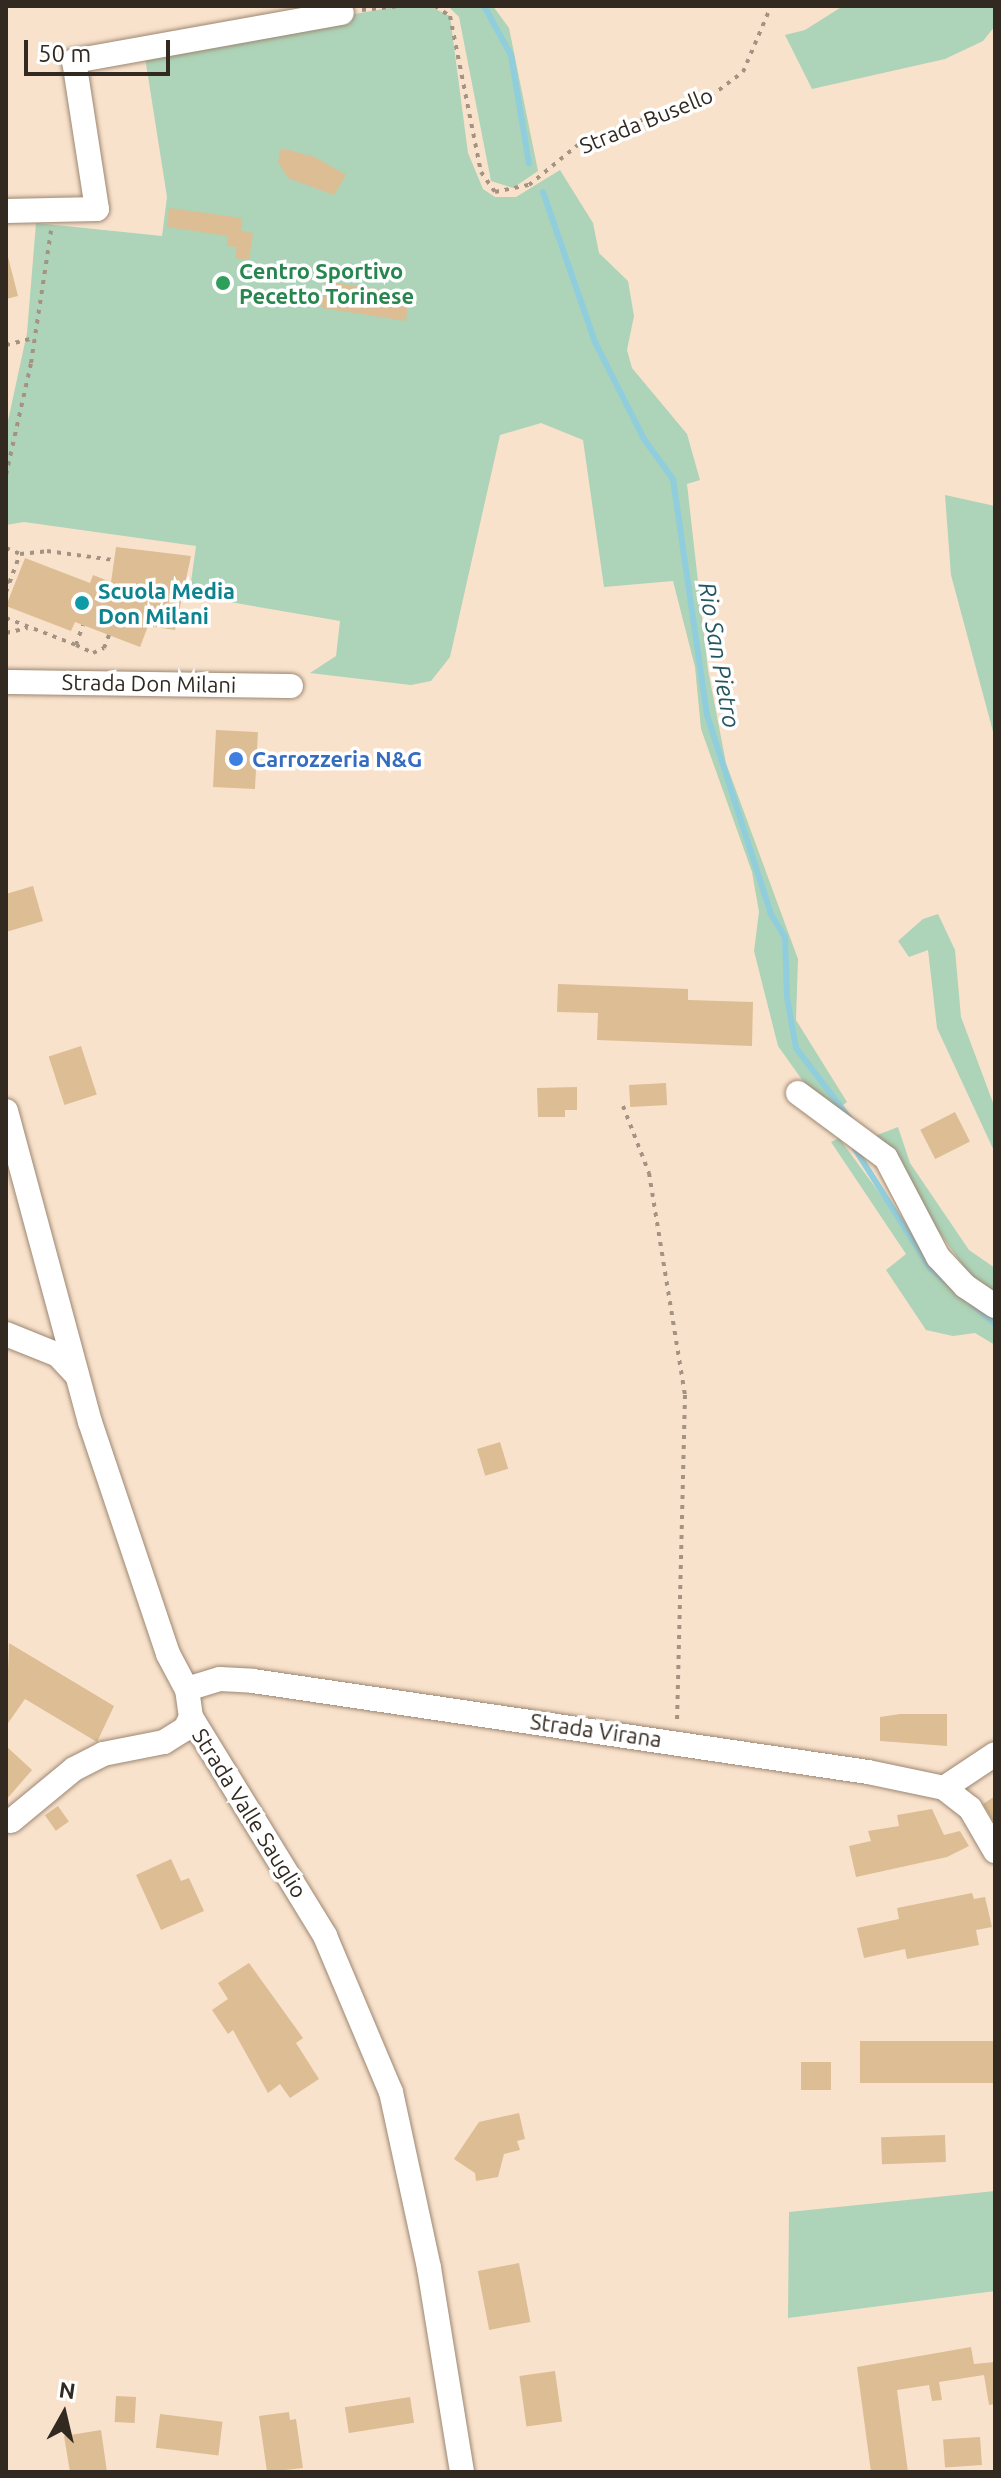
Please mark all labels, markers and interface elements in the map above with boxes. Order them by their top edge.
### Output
scale bar [28,24,174,74]
text: 50 m [38,40,91,67]
street label: Strada Busello [575,81,717,159]
place label: Centro Sportivo Pecetto Torinese [239,257,414,308]
marker: Centro Sportivo Pecetto Torinese [214,274,232,292]
place label: Scuola Media Don Milani [98,577,235,628]
water label: Rio San Pietro [692,580,746,730]
marker: Scuola Media Don Milani [73,594,91,612]
street label: Strada Don Milani [62,668,236,698]
place label: Carrozzeria N&G [252,746,422,772]
marker: Carrozzeria N&G [227,750,245,768]
street label: Strada Virana [529,1708,663,1752]
street label: Strada Valle Sauglio [187,1723,313,1903]
north arrow [24,2374,104,2454]
text: N [58,2376,77,2403]

